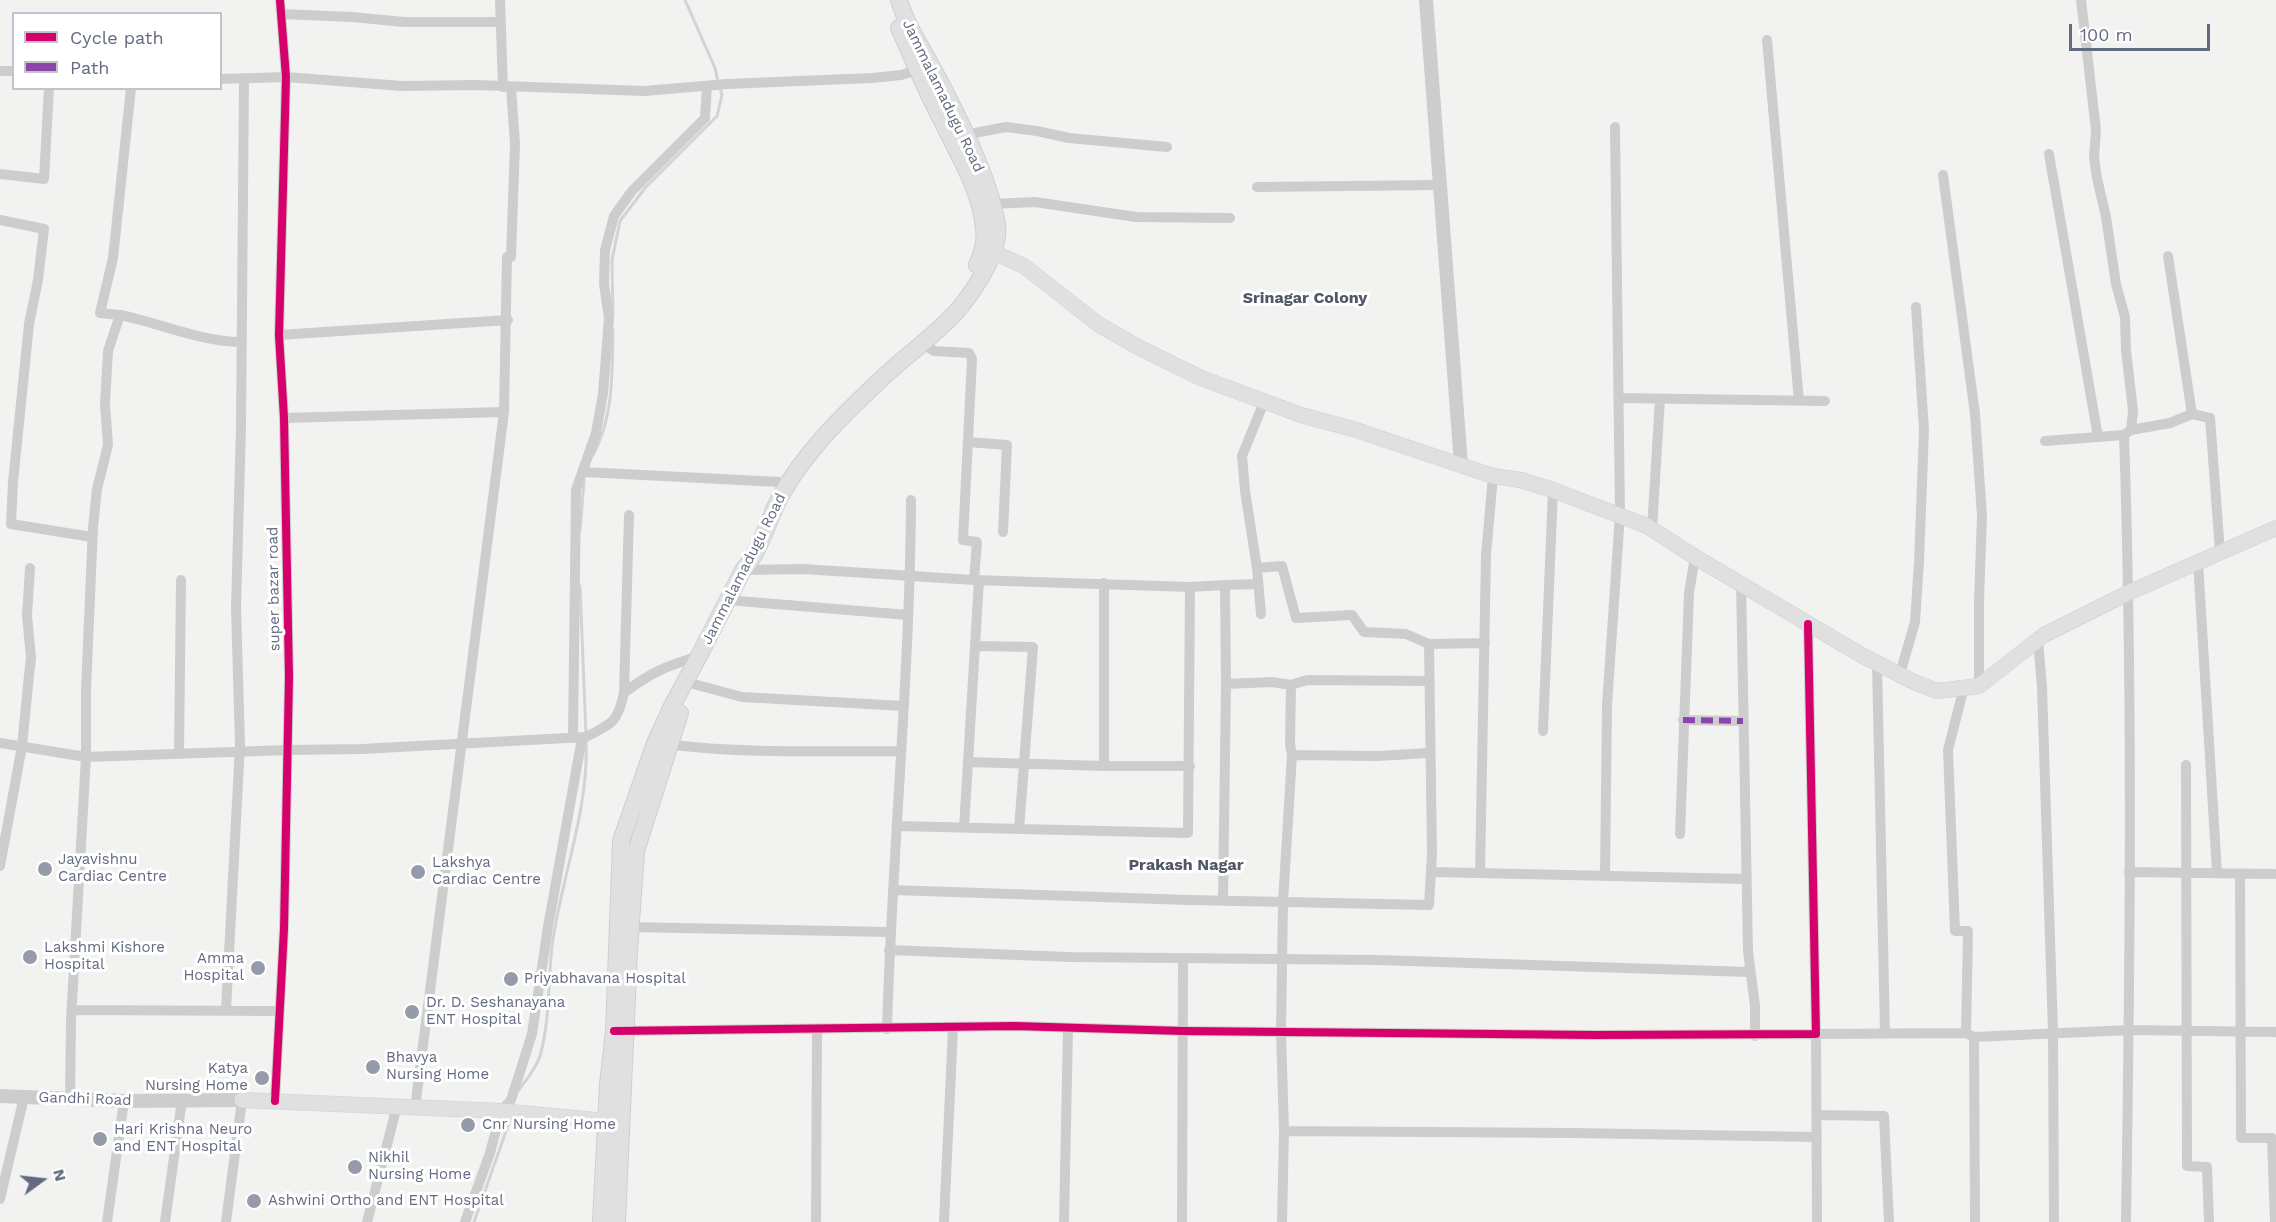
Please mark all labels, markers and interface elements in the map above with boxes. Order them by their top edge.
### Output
legend [12,12,222,90]
scale bar [2072,12,2213,50]
street label: Jammalamadugu Road [898,17,988,175]
text: 100 m [2080,24,2133,45]
text: Cycle path [70,27,164,48]
text: Path [70,57,110,78]
district label: Srinagar Colony [1243,288,1367,308]
street label: Jammalamadugu Road [698,490,790,648]
street label: super bazar road [264,526,284,652]
place label: Jayavishnu Cardiac Centre [58,851,167,886]
place label: Lakshya Cardiac Centre [432,854,541,889]
district label: Prakash Nagar [1128,855,1244,875]
marker: Jayavishnu Cardiac Centre [36,860,54,878]
marker: Lakshya Cardiac Centre [409,863,427,881]
place label: Lakshmi Kishore Hospital [44,939,165,974]
marker: Lakshmi Kishore Hospital [21,948,39,966]
place label: Amma Hospital [183,950,244,985]
marker: Amma Hospital [249,959,267,977]
marker: Priyabhavana Hospital [502,970,520,988]
place label: Priyabhavana Hospital [524,970,686,988]
place label: Dr. D. Seshanayana ENT Hospital [426,994,565,1029]
marker: Dr. D. Seshanayana ENT Hospital [403,1003,421,1021]
place label: Bhavya Nursing Home [386,1049,489,1084]
marker: Bhavya Nursing Home [364,1058,382,1076]
place label: Katya Nursing Home [145,1060,248,1095]
marker: Katya Nursing Home [253,1069,271,1087]
street label: Gandhi Road [38,1088,132,1110]
marker: Cnr Nursing Home [459,1116,477,1134]
place label: Cnr Nursing Home [482,1116,616,1134]
place label: Hari Krishna Neuro and ENT Hospital [114,1121,252,1156]
marker: Hari Krishna Neuro and ENT Hospital [91,1130,109,1148]
place label: Nikhil Nursing Home [368,1149,471,1184]
north arrow [12,1150,72,1210]
marker: Nikhil Nursing Home [346,1158,364,1176]
text: N [49,1167,71,1183]
marker: Ashwini Ortho and ENT Hospital [245,1192,263,1210]
place label: Ashwini Ortho and ENT Hospital [268,1192,504,1210]

